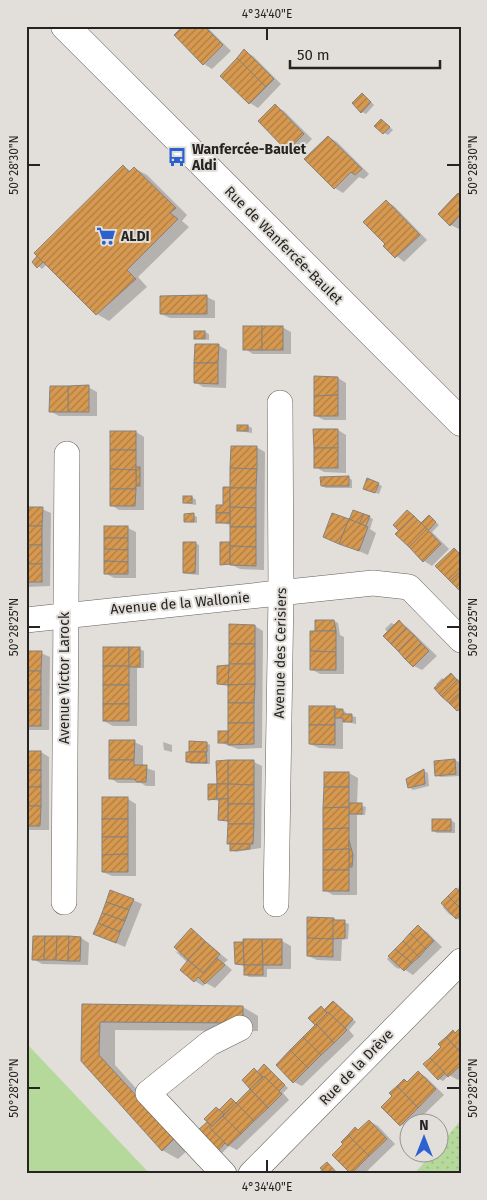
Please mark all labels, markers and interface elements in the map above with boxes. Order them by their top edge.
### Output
text: 4°34'40"E [242,7,292,21]
scale bar [290,38,440,70]
text: 50 m [297,46,330,64]
text: 50°28'30"N [7,135,21,195]
text: 50°28'30"N [466,135,480,195]
place label: Wanfercée-Baulet Aldi [191,141,307,174]
bus stop icon: Wanfercée-Baulet Aldi [166,146,188,168]
street label: Rue de Wanfercée-Baulet [221,183,347,309]
supermarket icon: ALDI [95,225,117,247]
place label: ALDI [120,228,150,245]
street label: Avenue des Cerisiers [271,587,290,719]
street label: Avenue de la Wallonie [110,589,251,618]
text: 50°28'25"N [7,598,21,656]
text: 50°28'25"N [466,598,480,656]
street label: Avenue Victor Larock [56,611,73,744]
street label: Rue de la Drève [316,1026,397,1109]
text: 50°28'20"N [7,1058,21,1118]
text: 50°28'20"N [466,1058,480,1118]
north arrow [400,1112,450,1162]
text: N [419,1117,429,1134]
text: 4°34'40"E [242,1180,292,1194]

